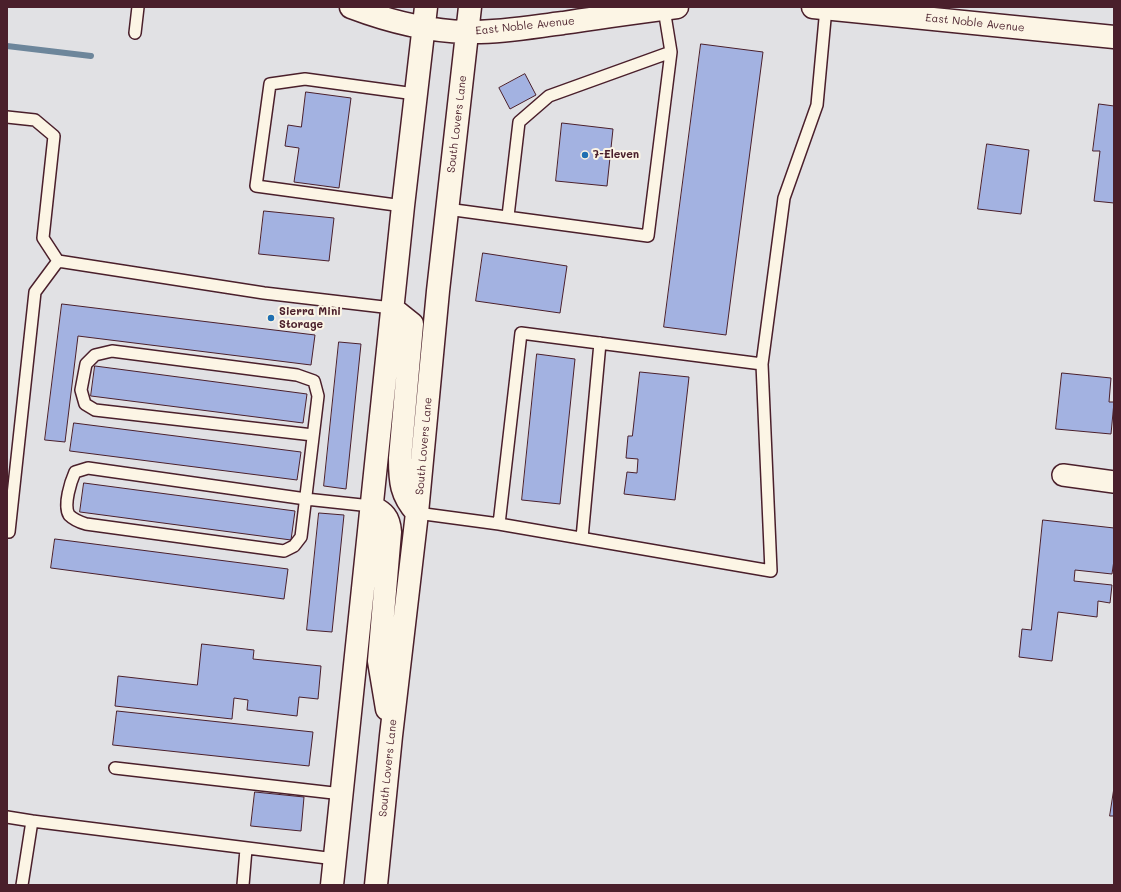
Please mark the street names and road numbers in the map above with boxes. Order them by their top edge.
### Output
street label: East Noble Avenue [925,11,1025,35]
street label: East Noble Avenue [475,14,575,38]
street label: South Lovers Lane [444,74,470,174]
street label: South Lovers Lane [413,397,435,495]
street label: South Lovers Lane [376,718,400,818]

